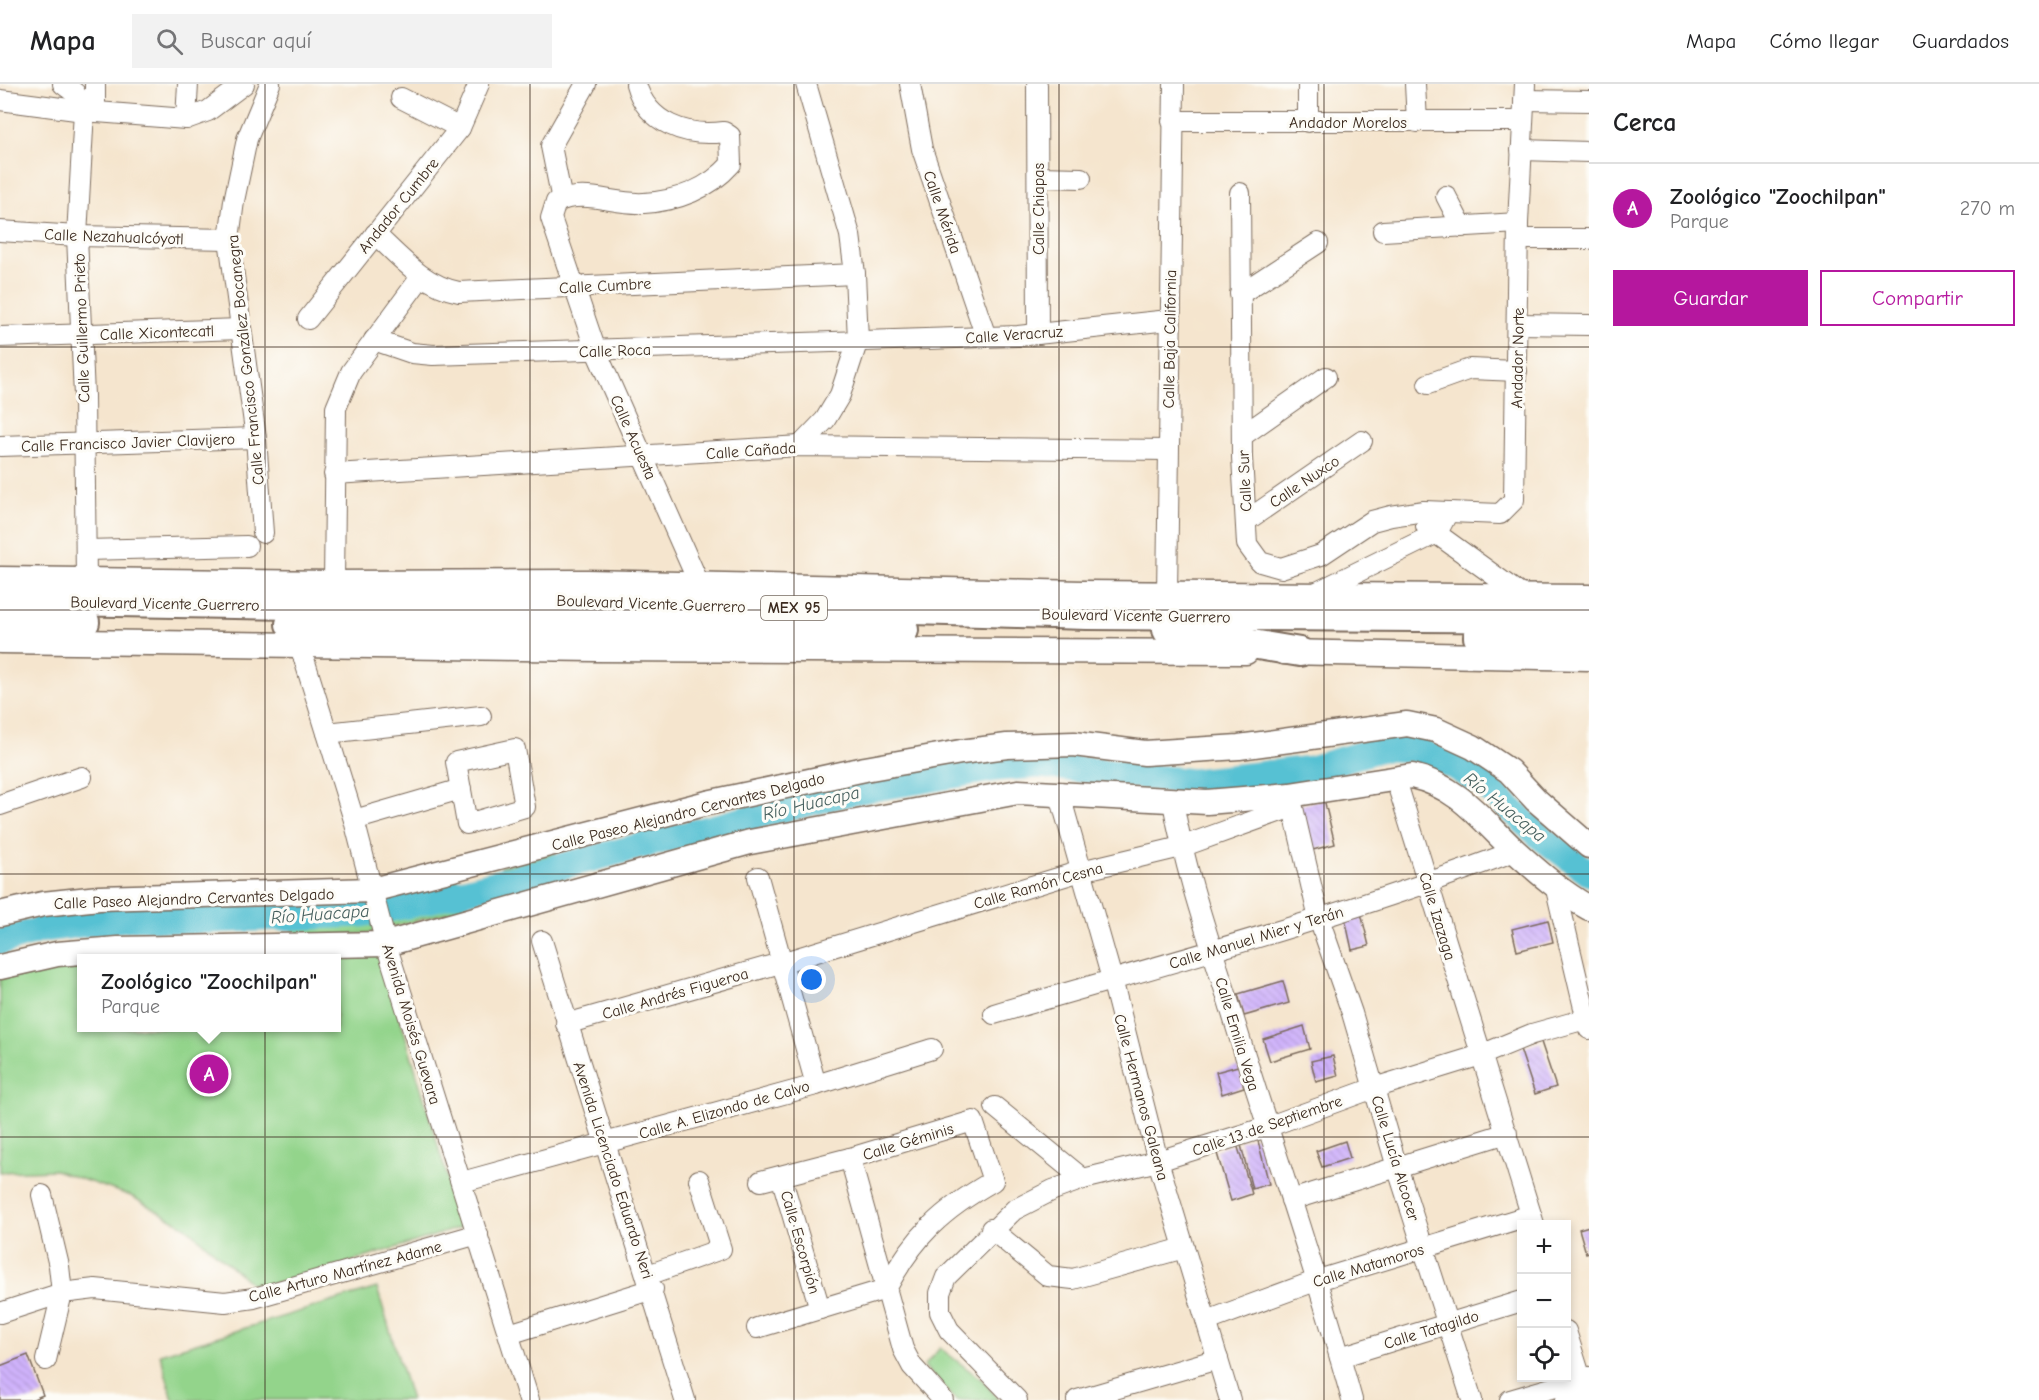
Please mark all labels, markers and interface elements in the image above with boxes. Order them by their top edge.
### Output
search box [132,14,552,68]
text: Mapa [30,25,96,57]
icon: search [153,25,186,58]
text: Buscar aquí [201,28,312,54]
text: Mapa [1686,29,1736,53]
text: Cómo llegar [1769,29,1879,53]
text: Guardados [1912,29,2009,53]
text: Cerca [1613,108,1677,138]
street label: Andador Morelos [1289,114,1407,132]
street label: Andador Cumbre [355,154,443,257]
street label: Calle Chiapas [1030,163,1048,255]
street label: Calle Mérida [919,168,965,256]
text: Zoológico "Zoochilpan" [1670,184,1886,210]
text: A [1627,197,1638,220]
text: 270 m [1960,197,2015,220]
text: Parque [1670,210,1729,233]
street label: Calle Nezahualcóyotl [44,226,184,248]
street label: Calle Francisco González Bocanegra [224,234,268,486]
street label: Calle Guillermo Prieto [70,253,94,403]
street label: Calle Baja California [1160,269,1180,409]
button: Guardar [1613,270,1808,326]
button: Compartir [1820,270,2015,326]
street label: Calle Cumbre [558,275,652,297]
street label: Andador Norte [1508,307,1528,409]
street label: Calle Xicontecatl [100,322,214,344]
street label: Calle Veracruz [965,323,1063,347]
street label: Calle Roca [579,341,651,361]
street label: Calle Acuesta [606,392,660,482]
street label: Calle Francisco Javier Clavijero [21,430,235,456]
street label: Calle Cañada [705,439,797,463]
street label: Calle Sur [1234,449,1256,512]
street label: Calle Nuxco [1266,452,1343,512]
street label: Boulevard Vicente Guerrero [556,592,746,616]
street label: Boulevard Vicente Guerrero [70,593,260,615]
road number: MEX 95 [761,596,827,620]
street label: Boulevard Vicente Guerrero [1041,605,1231,627]
water label: Río Huacapa [1460,768,1550,847]
street label: Calle Paseo Alejandro Cervantes Delgado [550,769,827,855]
water label: Río Huacapa [761,782,862,825]
street label: Calle Ramón Cesna [972,859,1105,913]
street label: Calle Izazaga [1415,870,1459,962]
street label: Calle Paseo Alejandro Cervantes Delgado [54,885,335,913]
water label: Río Huacapa [270,901,370,928]
street label: Calle Manuel Mier y Terán [1167,903,1346,973]
street label: Avenida Moisés Guevara [378,942,444,1107]
popup [77,954,341,1032]
street label: Calle Andrés Figueroa [600,964,750,1023]
your location [797,965,826,994]
text: Zoológico "Zoochilpan" [101,969,317,995]
street label: Calle Emilia Vega [1211,975,1263,1093]
text: Parque [101,995,160,1018]
street label: Calle Hermanos Galeana [1110,1012,1172,1182]
pin: A [190,1052,228,1096]
street label: Avenida Licenciado Eduardo Neri [569,1059,657,1281]
street label: Calle A. Elizondo de Calvo [637,1077,812,1143]
street label: Calle 13 de Septiembre [1190,1092,1345,1160]
street label: Calle Lucía Alcocer [1367,1093,1423,1224]
street label: Calle Géminis [861,1120,956,1164]
street label: Calle Escorpión [777,1189,823,1296]
map controls [1517,1220,1571,1382]
button: + [1517,1220,1571,1274]
street label: Calle Arturo Martínez Adame [247,1237,444,1306]
street label: Calle Matamoros [1311,1240,1426,1291]
button: − [1517,1274,1571,1328]
street label: Calle Tatagildo [1382,1307,1481,1353]
button: locate [1517,1328,1571,1382]

